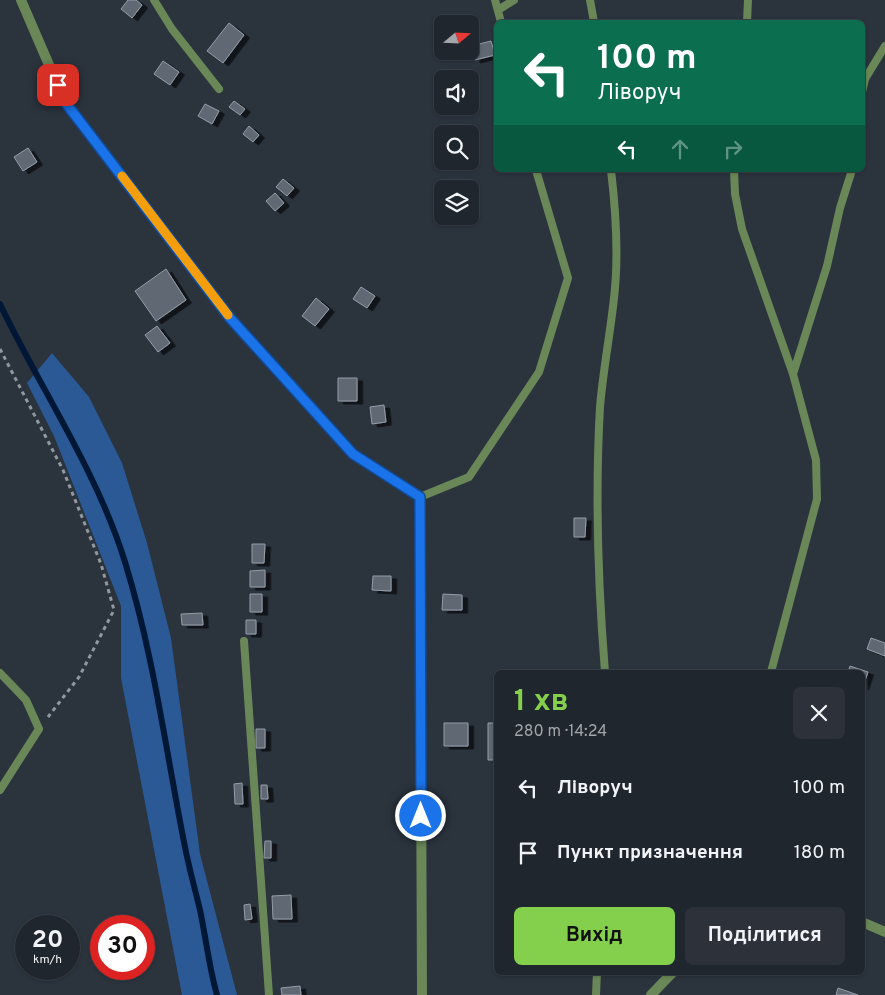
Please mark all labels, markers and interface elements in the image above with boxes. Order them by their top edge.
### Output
north arrow [434,15,479,60]
map controls [434,15,479,225]
text: 100 m [597,37,697,81]
icon: left [514,40,579,105]
pin [37,64,79,106]
button: sound [434,70,479,115]
icon: arrive [44,71,72,99]
text: Ліворуч [597,80,681,107]
button: search [434,125,479,170]
icon: left [613,135,641,163]
icon: ahead [666,135,694,163]
icon: right [719,135,747,163]
button: layers [434,180,479,225]
text: 1 хв [514,684,569,721]
button: close [793,687,845,739]
text: 280 m · 14:24 [514,722,607,742]
icon: left [514,774,542,802]
text: Ліворуч [557,776,633,800]
text: 100 m [793,776,845,800]
position arrow [394,789,446,841]
icon: arrive [514,839,542,867]
text: Пункт призначення [557,841,743,865]
text: 180 m [794,841,845,865]
button: Вихід [514,907,675,965]
button: Поділитися [685,907,845,965]
speed limit sign: 30 [90,915,155,980]
text: 20 [32,925,63,957]
text: km/h [33,952,62,968]

